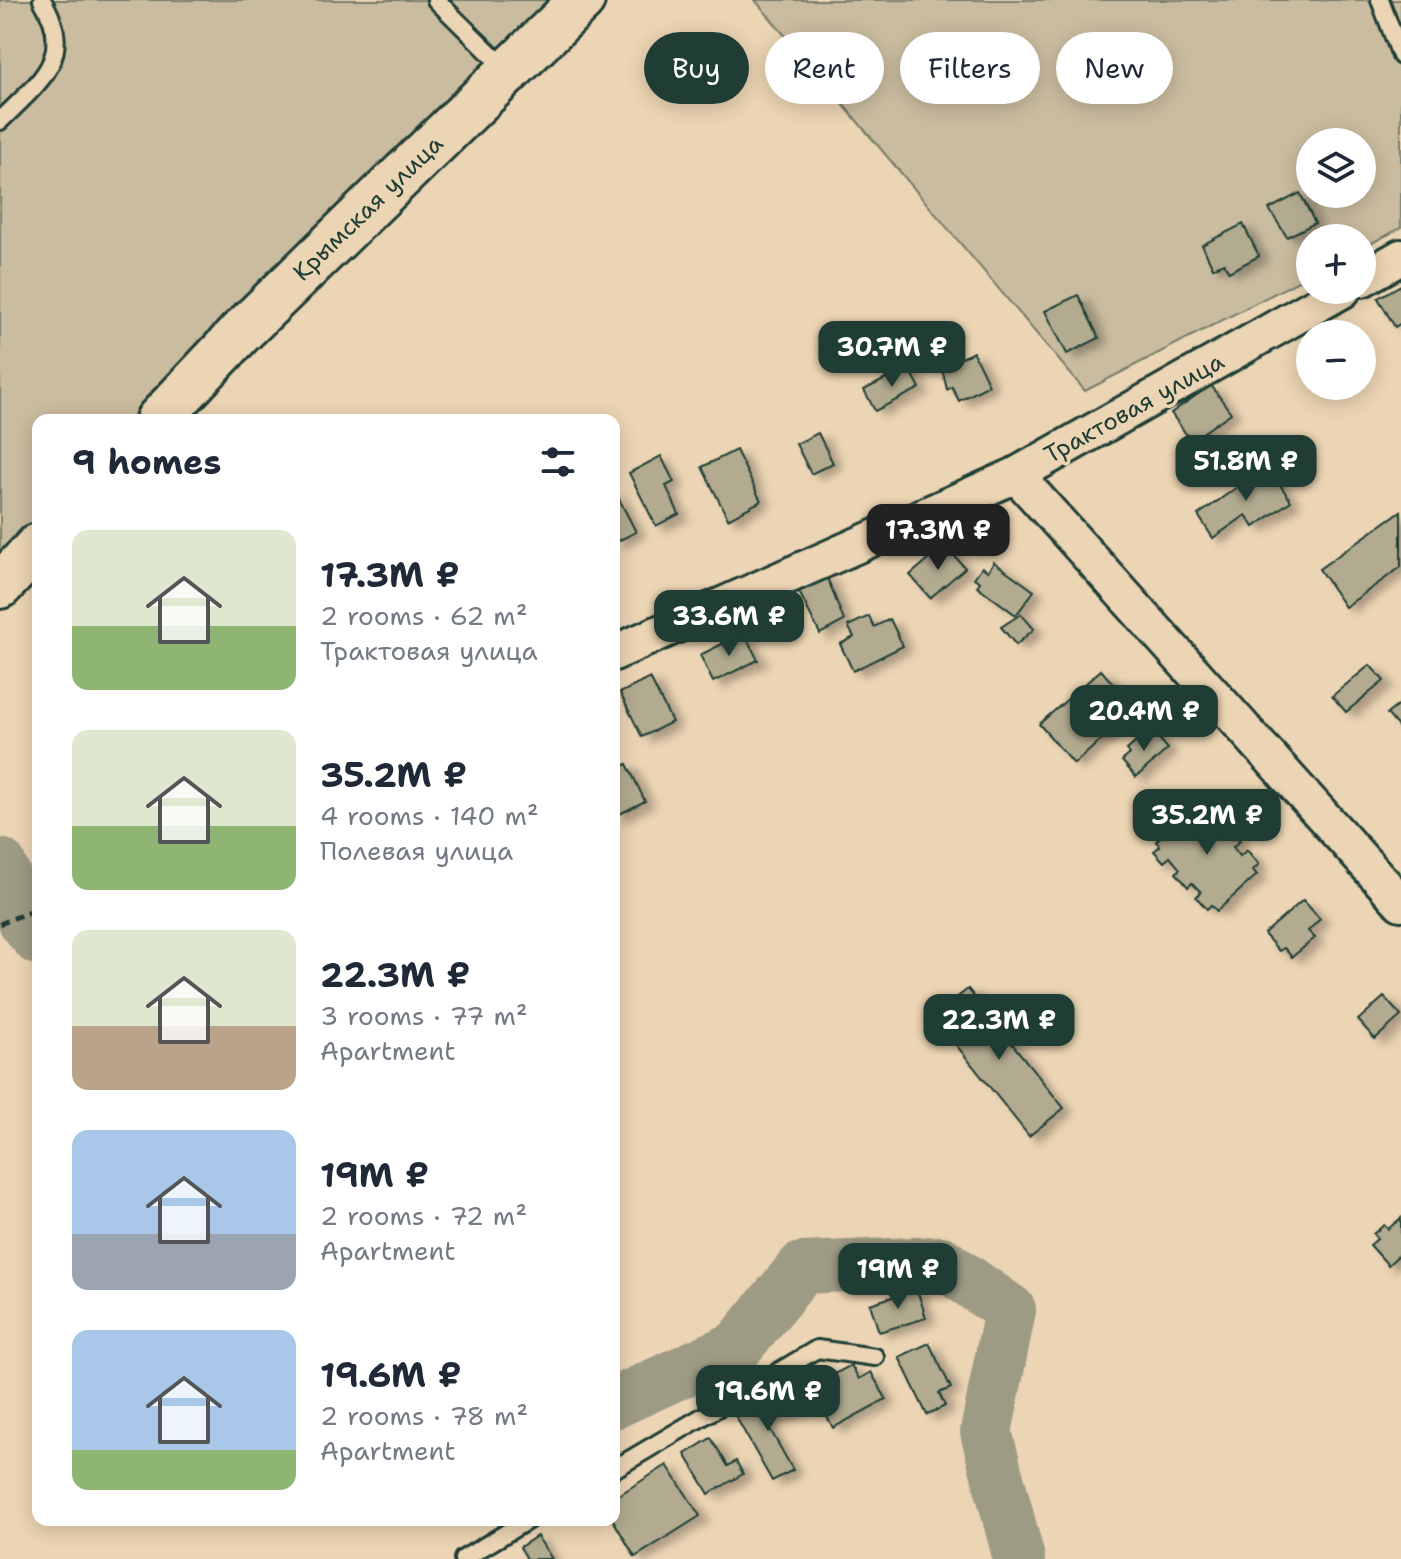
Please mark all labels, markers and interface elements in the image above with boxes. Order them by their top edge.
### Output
chip: Buy [644,32,749,104]
chip: Rent [765,32,884,104]
chip: Filters [900,32,1040,104]
chip: New [1056,32,1173,104]
street label: Крымская улица [286,128,450,288]
map controls [1296,128,1376,400]
button: layers [1296,128,1376,208]
button: + [1296,224,1376,304]
button: − [1296,320,1376,400]
pin: 30.7M ₽ [818,321,966,389]
text: 30.7M ₽ [836,329,948,364]
street label: Трактовая улица [1038,345,1230,471]
pin: 51.8M ₽ [1172,435,1320,503]
text: 9 homes [72,439,221,485]
icon: filters [536,440,580,484]
text: 51.8M ₽ [1194,443,1298,478]
pin: 17.3M ₽ [864,504,1012,572]
text: 17.3M ₽ [885,512,991,547]
text: 17.3M ₽ [320,552,459,598]
icon: home [136,562,232,658]
pin: 33.6M ₽ [655,590,803,658]
text: 2 rooms · 62 m² [320,598,528,633]
text: 33.6M ₽ [672,598,786,633]
text: Трактовая улица [320,633,538,668]
pin: 20.4M ₽ [1070,685,1218,753]
text: 20.4M ₽ [1088,693,1200,728]
text: 35.2M ₽ [320,752,467,798]
icon: home [136,762,232,858]
pin: 35.2M ₽ [1133,789,1281,857]
text: 35.2M ₽ [1151,797,1263,832]
text: 4 rooms · 140 m² [320,798,539,833]
text: Полевая улица [320,833,513,868]
text: 22.3M ₽ [320,952,470,998]
icon: home [136,962,232,1058]
pin: 22.3M ₽ [925,994,1073,1062]
text: 3 rooms · 77 m² [320,998,528,1033]
text: 22.3M ₽ [942,1002,1057,1037]
text: Apartment [320,1033,456,1068]
text: 19M ₽ [320,1152,429,1198]
icon: home [136,1162,232,1258]
text: 2 rooms · 72 m² [320,1198,527,1233]
text: Apartment [320,1233,456,1268]
pin: 19M ₽ [842,1243,954,1311]
text: 19M ₽ [856,1251,940,1286]
text: 19.6M ₽ [320,1352,461,1398]
icon: home [136,1362,232,1458]
pin: 19.6M ₽ [694,1365,842,1433]
text: 19.6M ₽ [714,1373,822,1408]
text: 2 rooms · 78 m² [320,1398,528,1433]
text: Apartment [320,1433,456,1468]

